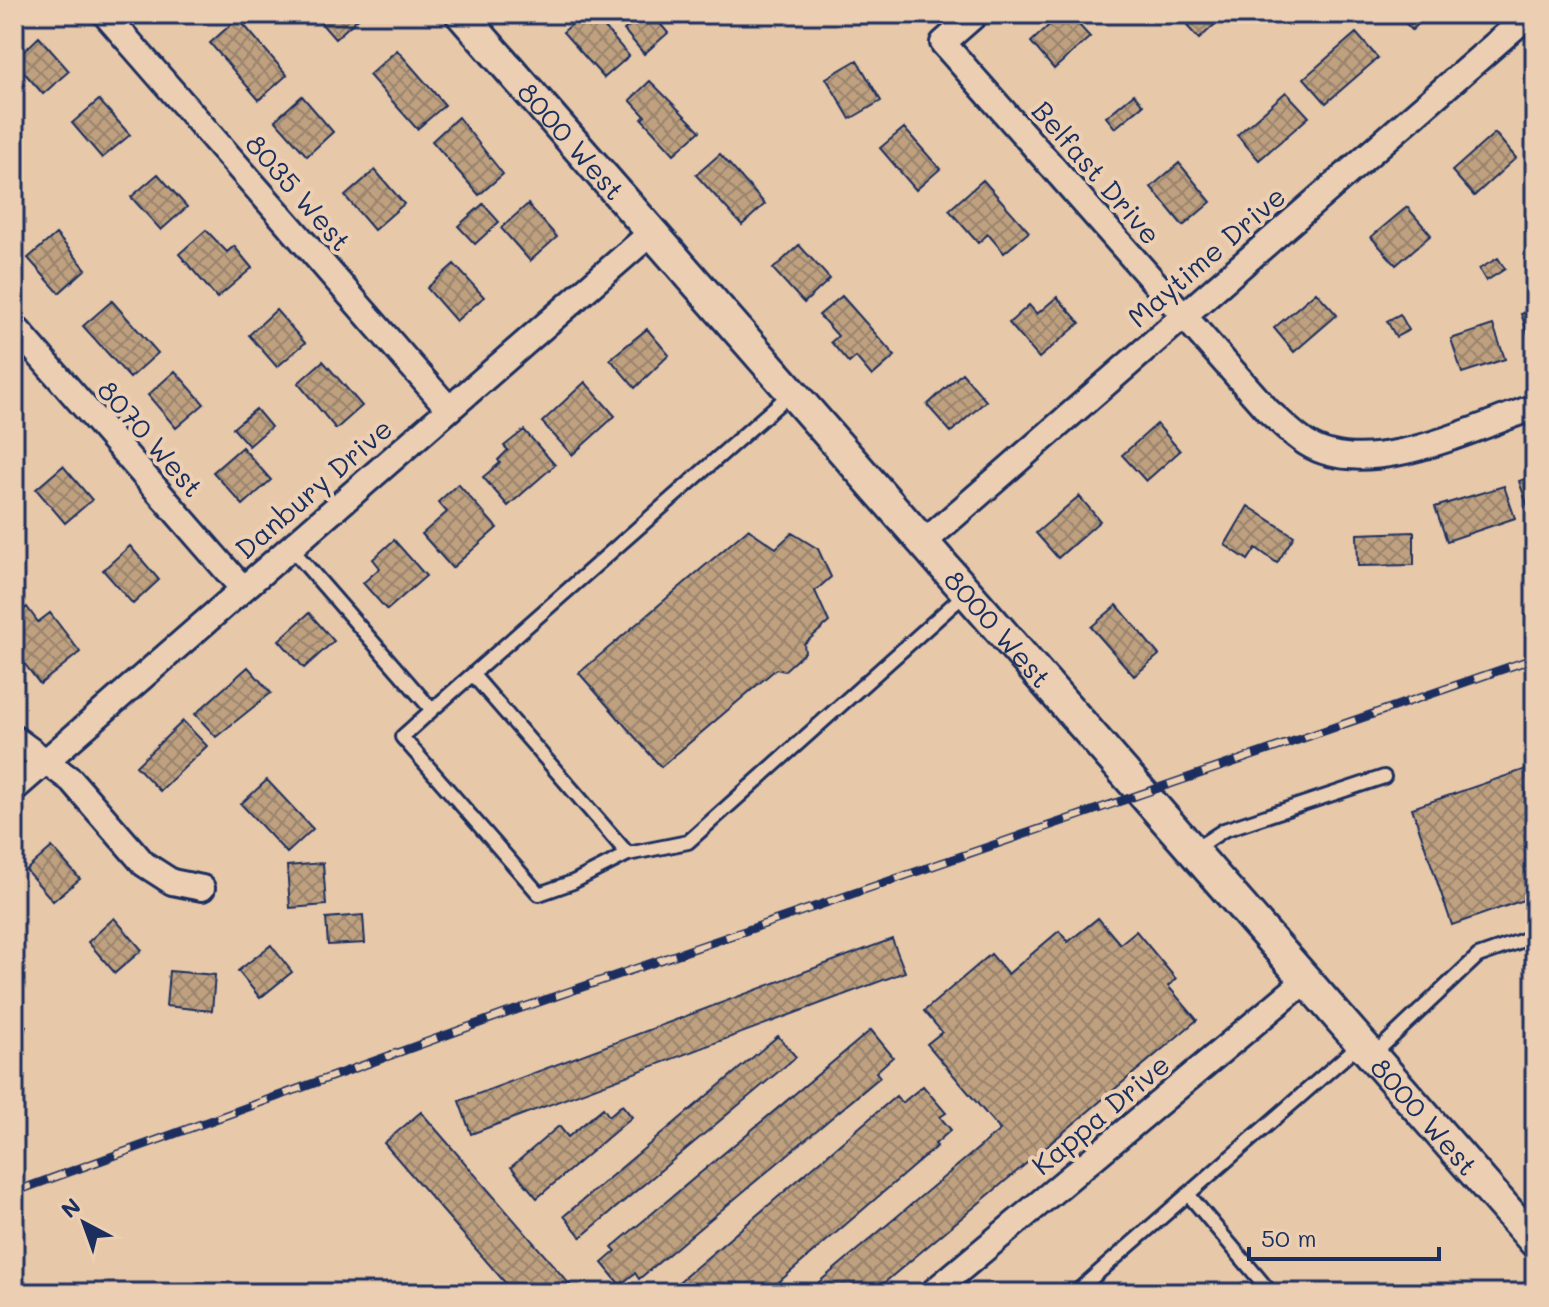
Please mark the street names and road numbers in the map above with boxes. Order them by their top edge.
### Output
street label: 8000 West [510,74,633,207]
street label: Belfast Drive [1025,93,1169,251]
street label: 8035 West [238,126,360,258]
street label: Maytime Drive [1120,178,1292,334]
street label: 8070 West [90,372,212,504]
street label: Danbury Drive [227,410,399,566]
street label: 8000 West [937,562,1060,695]
street label: Kappa Drive [1024,1046,1176,1182]
street label: 8000 West [1363,1049,1486,1183]

